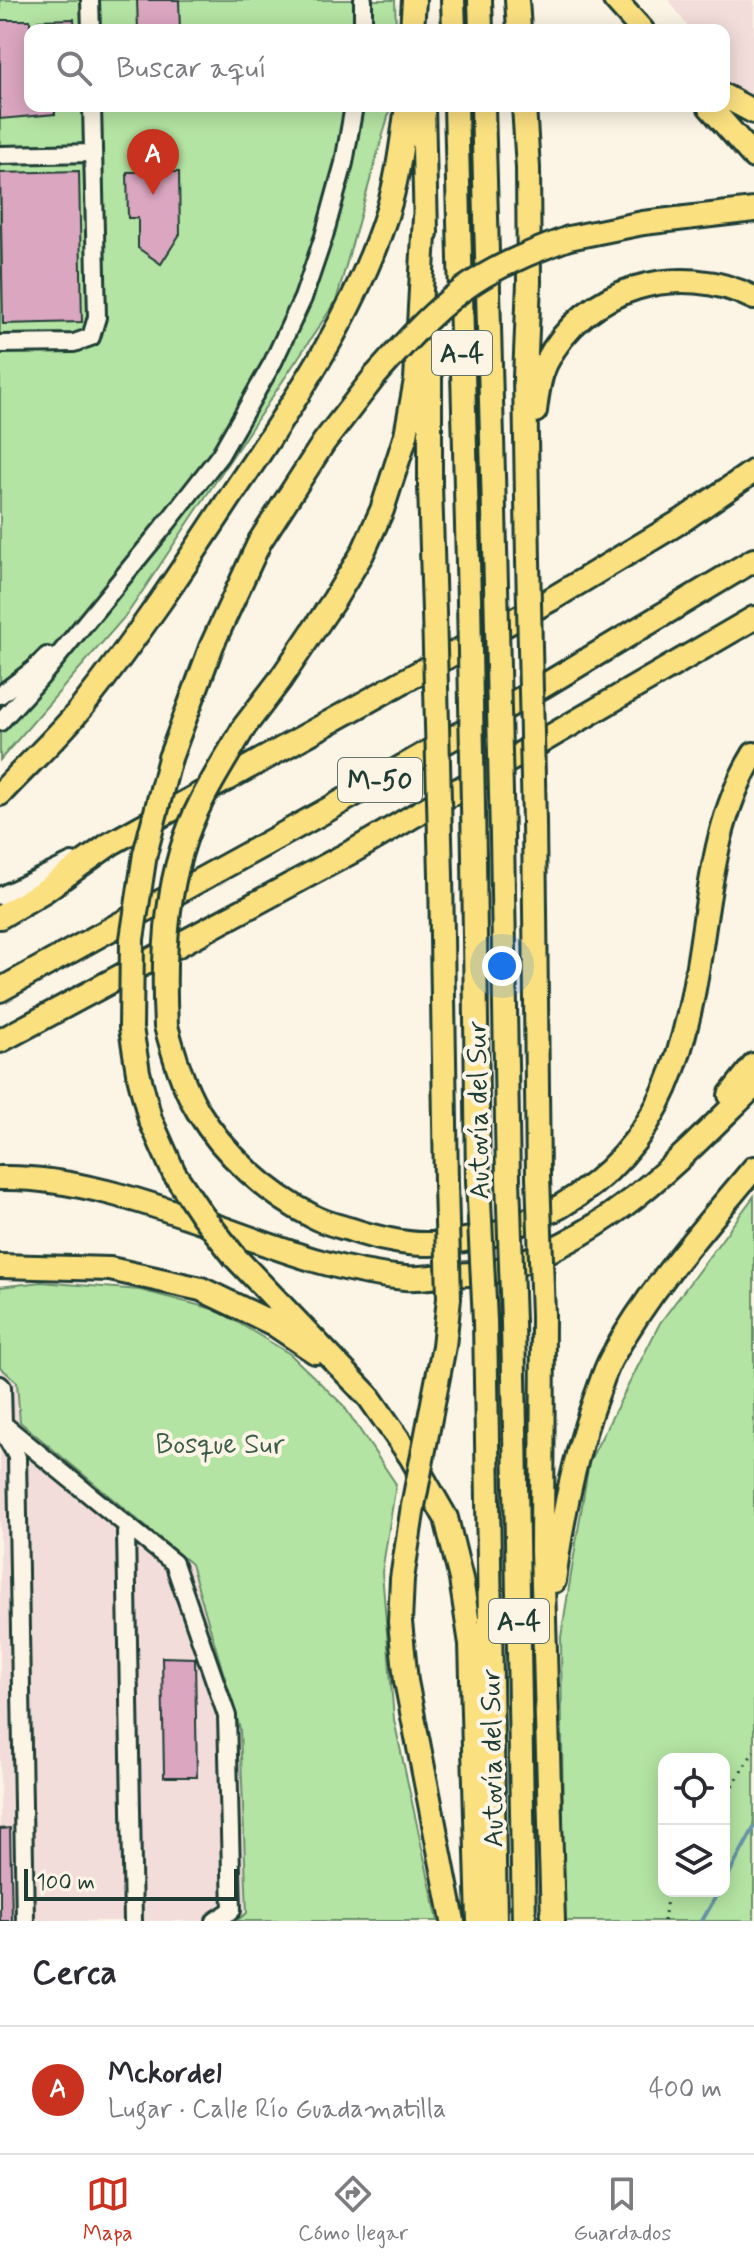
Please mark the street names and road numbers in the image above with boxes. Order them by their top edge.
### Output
road number: A-4 [432,331,492,375]
road number: M-50 [338,758,422,802]
street label: Autovía del Sur [459,1020,500,1200]
road number: A-4 [489,1599,549,1643]
street label: Autovía del Sur [473,1668,514,1848]

